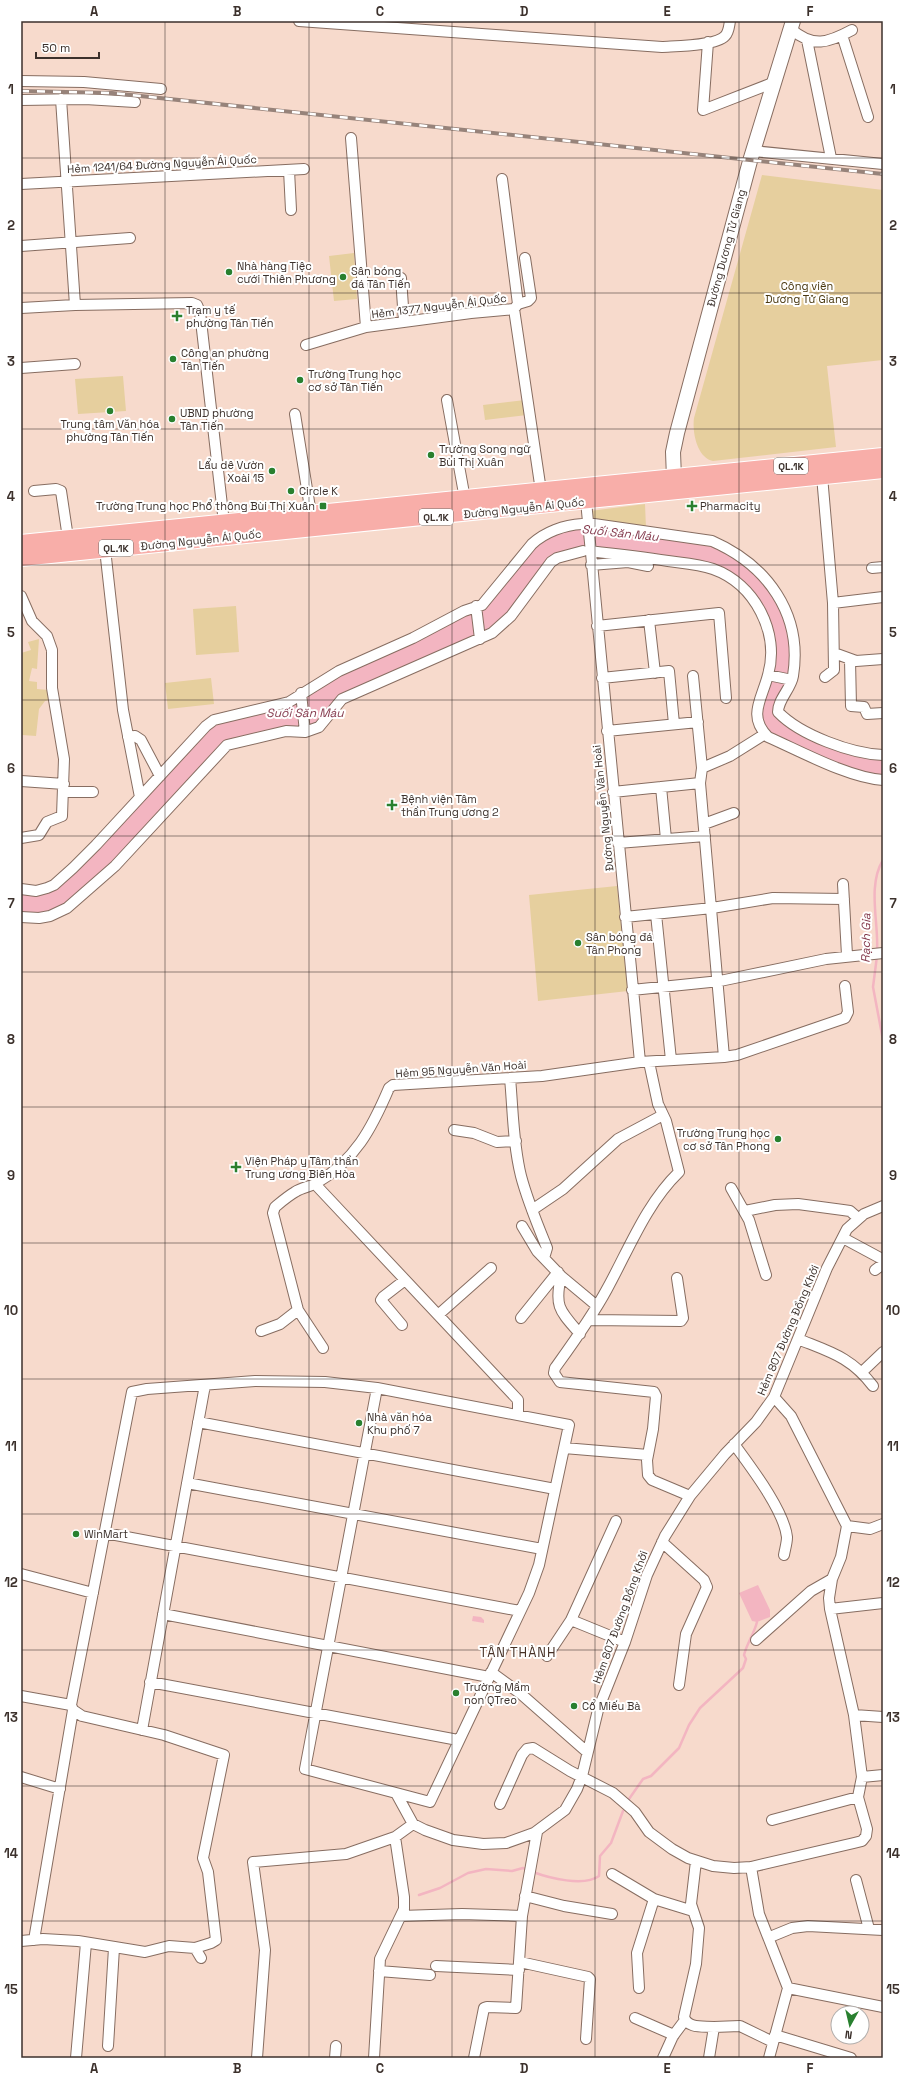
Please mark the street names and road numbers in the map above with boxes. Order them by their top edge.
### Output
street label: Hẻm 1241/64 Đường Nguyễn Ái Quốc [67,152,257,176]
street label: Đường Dương Tử Giang [704,188,748,308]
street label: Hẻm 1377 Nguyễn Ái Quốc [371,291,507,321]
road number: QL.1K [774,458,808,474]
street label: Đường Nguyễn Ái Quốc [463,495,585,521]
road number: QL.1K [419,509,453,525]
street label: Đường Nguyễn Ái Quốc [140,527,262,553]
road number: QL.1K [99,540,133,556]
street label: Đường Nguyễn Văn Hoài [589,744,617,872]
street label: Hẻm 95 Nguyễn Văn Hoài [395,1057,527,1081]
street label: Hẻm 807 Đường Đồng Khởi [754,1262,822,1397]
street label: Hẻm 807 Đường Đồng Khởi [589,1548,651,1685]

